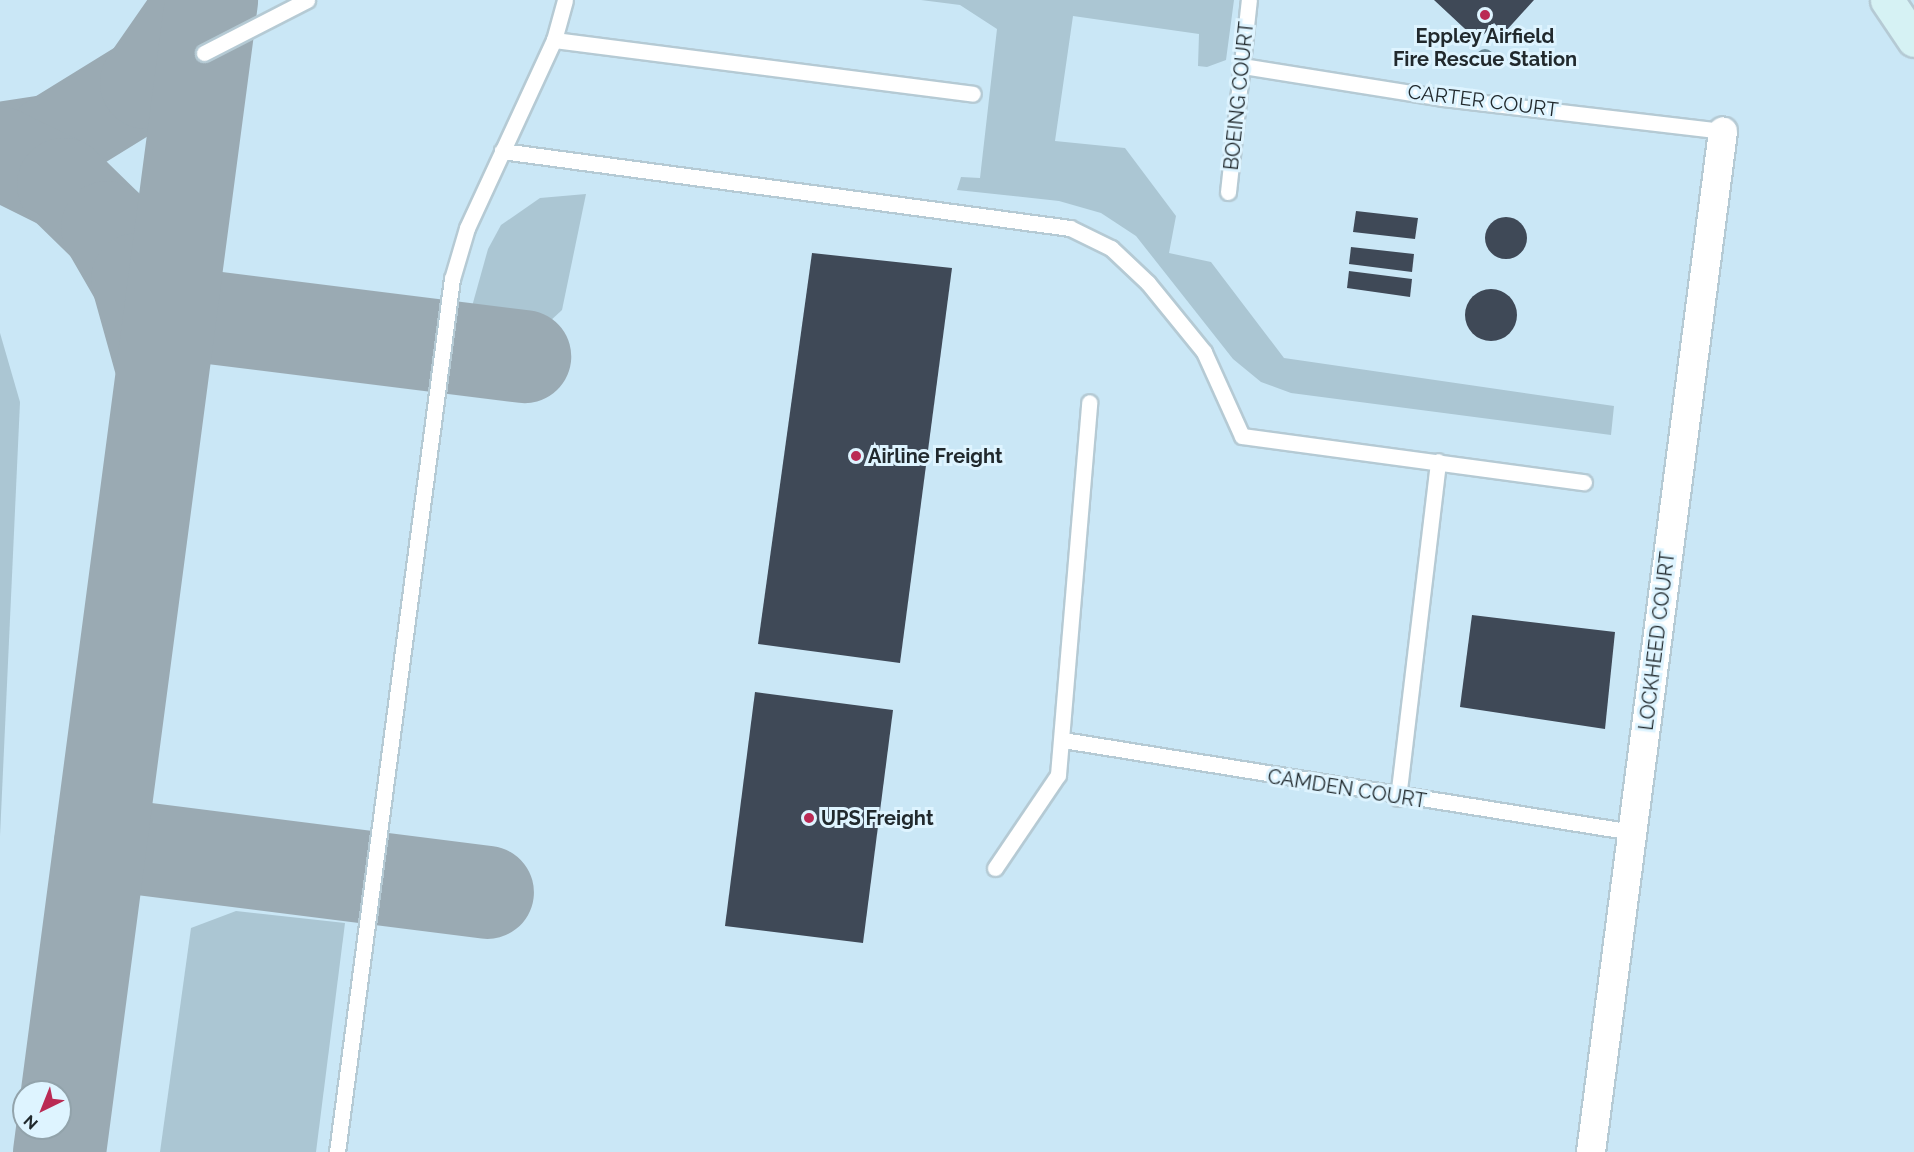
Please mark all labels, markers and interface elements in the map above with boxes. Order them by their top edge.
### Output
marker: Eppley Airfield Fire Rescue Station [1478,8,1492,22]
street label: BOEING COURT [1219,21,1259,171]
place label: Eppley Airfield Fire Rescue Station [1393,24,1577,71]
street label: CARTER COURT [1406,80,1560,122]
place label: Airline Freight [868,444,1003,468]
marker: Airline Freight [849,449,863,463]
street label: LOCKHEED COURT [1634,550,1680,732]
street label: CAMDEN COURT [1266,765,1428,813]
place label: UPS Freight [821,806,934,830]
marker: UPS Freight [802,811,816,825]
north arrow [12,1080,72,1140]
text: N [20,1111,42,1133]

